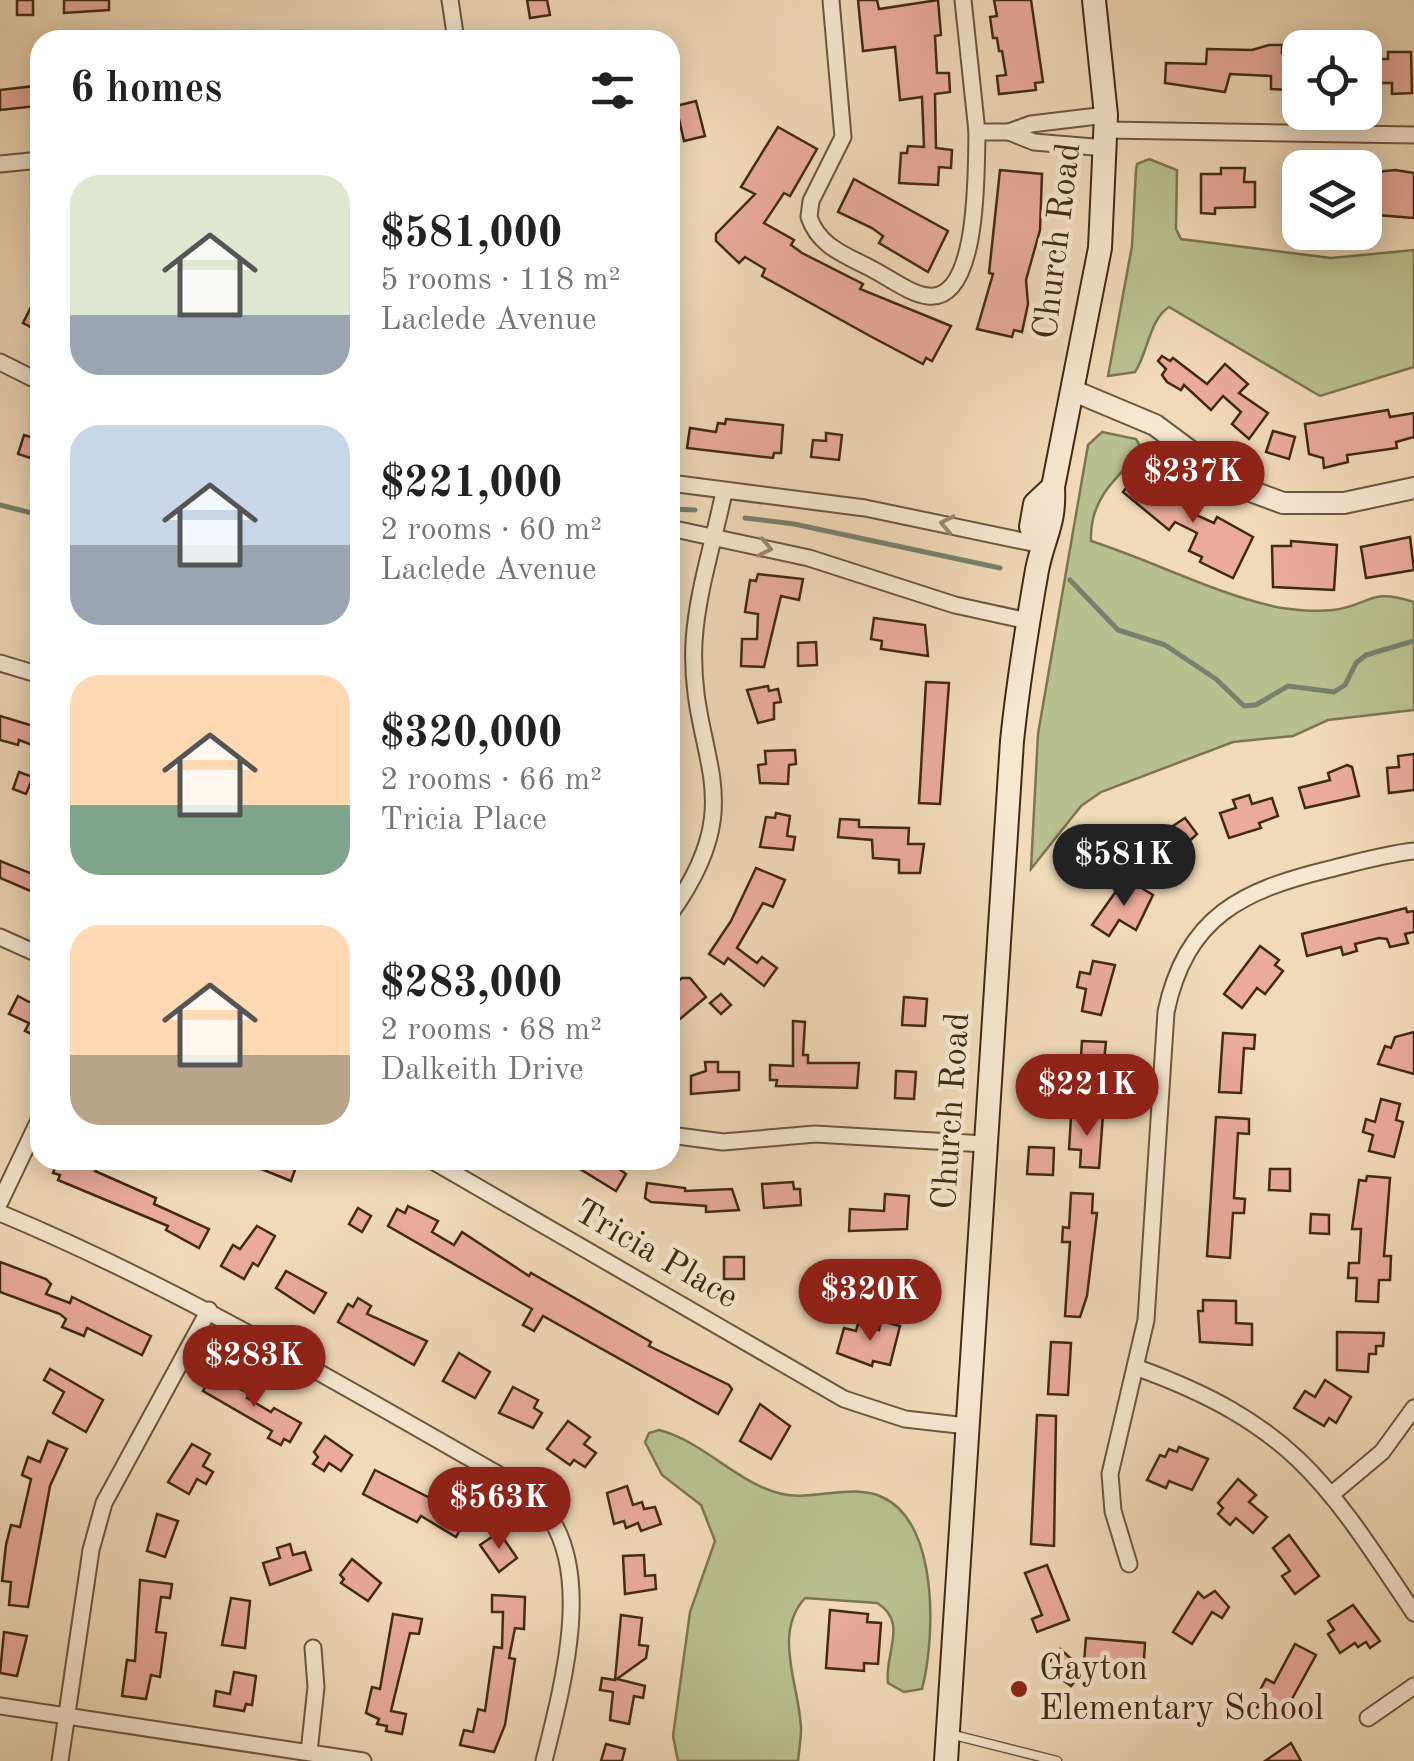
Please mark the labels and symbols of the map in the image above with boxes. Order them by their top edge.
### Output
street label: Church Road [1029,141,1087,341]
pin: $237K [1123,441,1263,526]
one-way arrow [939,514,955,535]
one-way arrow [757,536,774,557]
pin: $581K [1054,824,1194,909]
street label: Church Road [928,1011,976,1211]
pin: $221K [1017,1054,1157,1139]
street label: Tricia Place [568,1194,744,1316]
pin: $320K [800,1259,940,1344]
pin: $283K [184,1325,324,1410]
pin: $563K [429,1467,569,1552]
place label: Gayton Elementary School [1039,1652,1324,1727]
marker: Gayton Elementary School [1008,1678,1030,1700]

